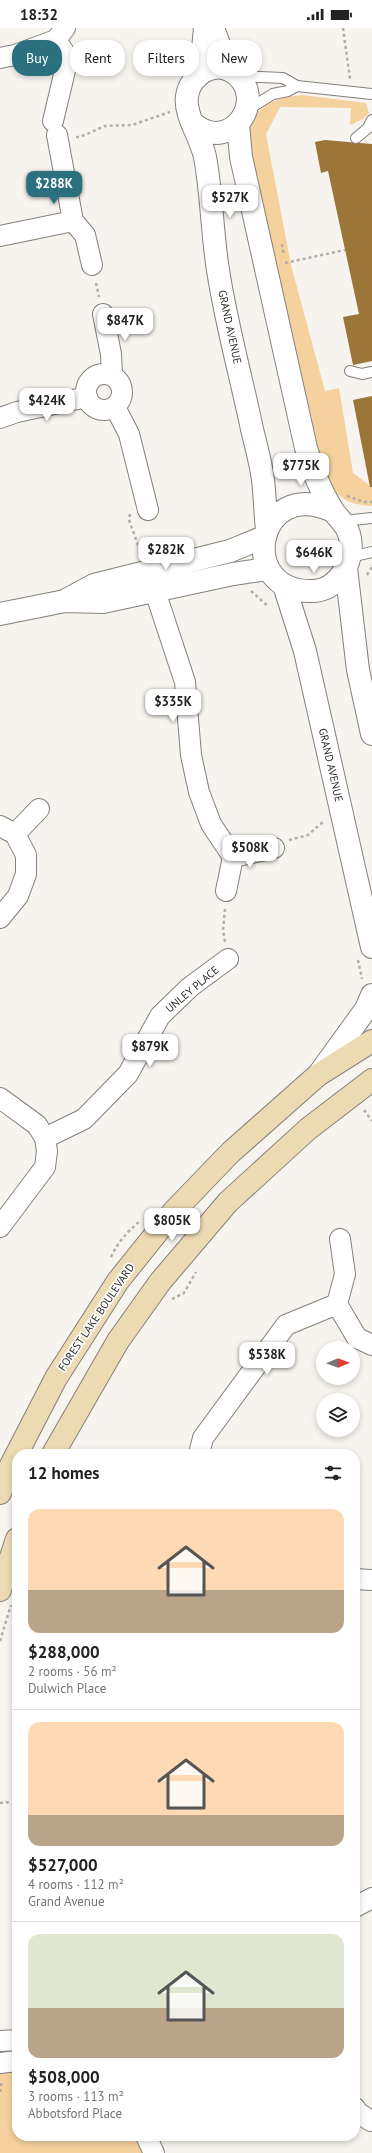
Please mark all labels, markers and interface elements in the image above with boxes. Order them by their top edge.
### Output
text: 18:32 [20,5,58,24]
chip: Buy [12,40,62,76]
chip: Rent [70,40,125,76]
chip: Filters [133,40,199,76]
chip: New [207,40,262,76]
pin: $288K [26,171,82,205]
text: $288K [35,175,73,192]
pin: $527K [202,185,258,219]
text: $527K [211,189,249,206]
street label: GRAND AVENUE [215,289,245,365]
pin: $847K [97,308,153,342]
text: $847K [106,312,144,329]
pin: $424K [19,388,75,422]
text: $424K [28,392,66,409]
pin: $775K [273,453,329,487]
text: $775K [282,457,320,474]
pin: $282K [138,537,194,571]
pin: $646K [286,540,342,574]
text: $282K [147,541,185,558]
text: $646K [295,544,333,561]
pin: $335K [145,689,201,723]
text: $335K [154,693,192,710]
street label: GRAND AVENUE [316,727,346,803]
pin: $508K [222,835,278,869]
text: $508K [231,839,269,856]
street label: UNLEY PLACE [163,963,222,1015]
pin: $879K [122,1034,178,1068]
text: $879K [131,1038,169,1055]
pin: $805K [144,1208,200,1242]
text: $805K [153,1212,191,1229]
street label: FOREST LAKE BOULEVARD [55,1261,137,1373]
north arrow [316,1341,360,1385]
map controls [316,1341,360,1437]
pin: $538K [239,1342,295,1376]
text: $538K [248,1346,286,1363]
button: layers [316,1393,360,1437]
text: 12 homes [28,1462,99,1484]
icon: filters [322,1462,344,1484]
icon: home [150,1535,222,1607]
text: $288,000 [28,1641,100,1663]
text: 2 rooms · 56 m² [28,1663,117,1680]
text: Dulwich Place [28,1680,106,1697]
icon: home [150,1748,222,1820]
text: $527,000 [28,1854,98,1876]
text: 4 rooms · 112 m² [28,1876,124,1893]
text: Grand Avenue [28,1893,105,1910]
icon: home [150,1960,222,2032]
text: $508,000 [28,2066,100,2088]
text: 3 rooms · 113 m² [28,2088,124,2105]
text: Abbotsford Place [28,2105,122,2122]

